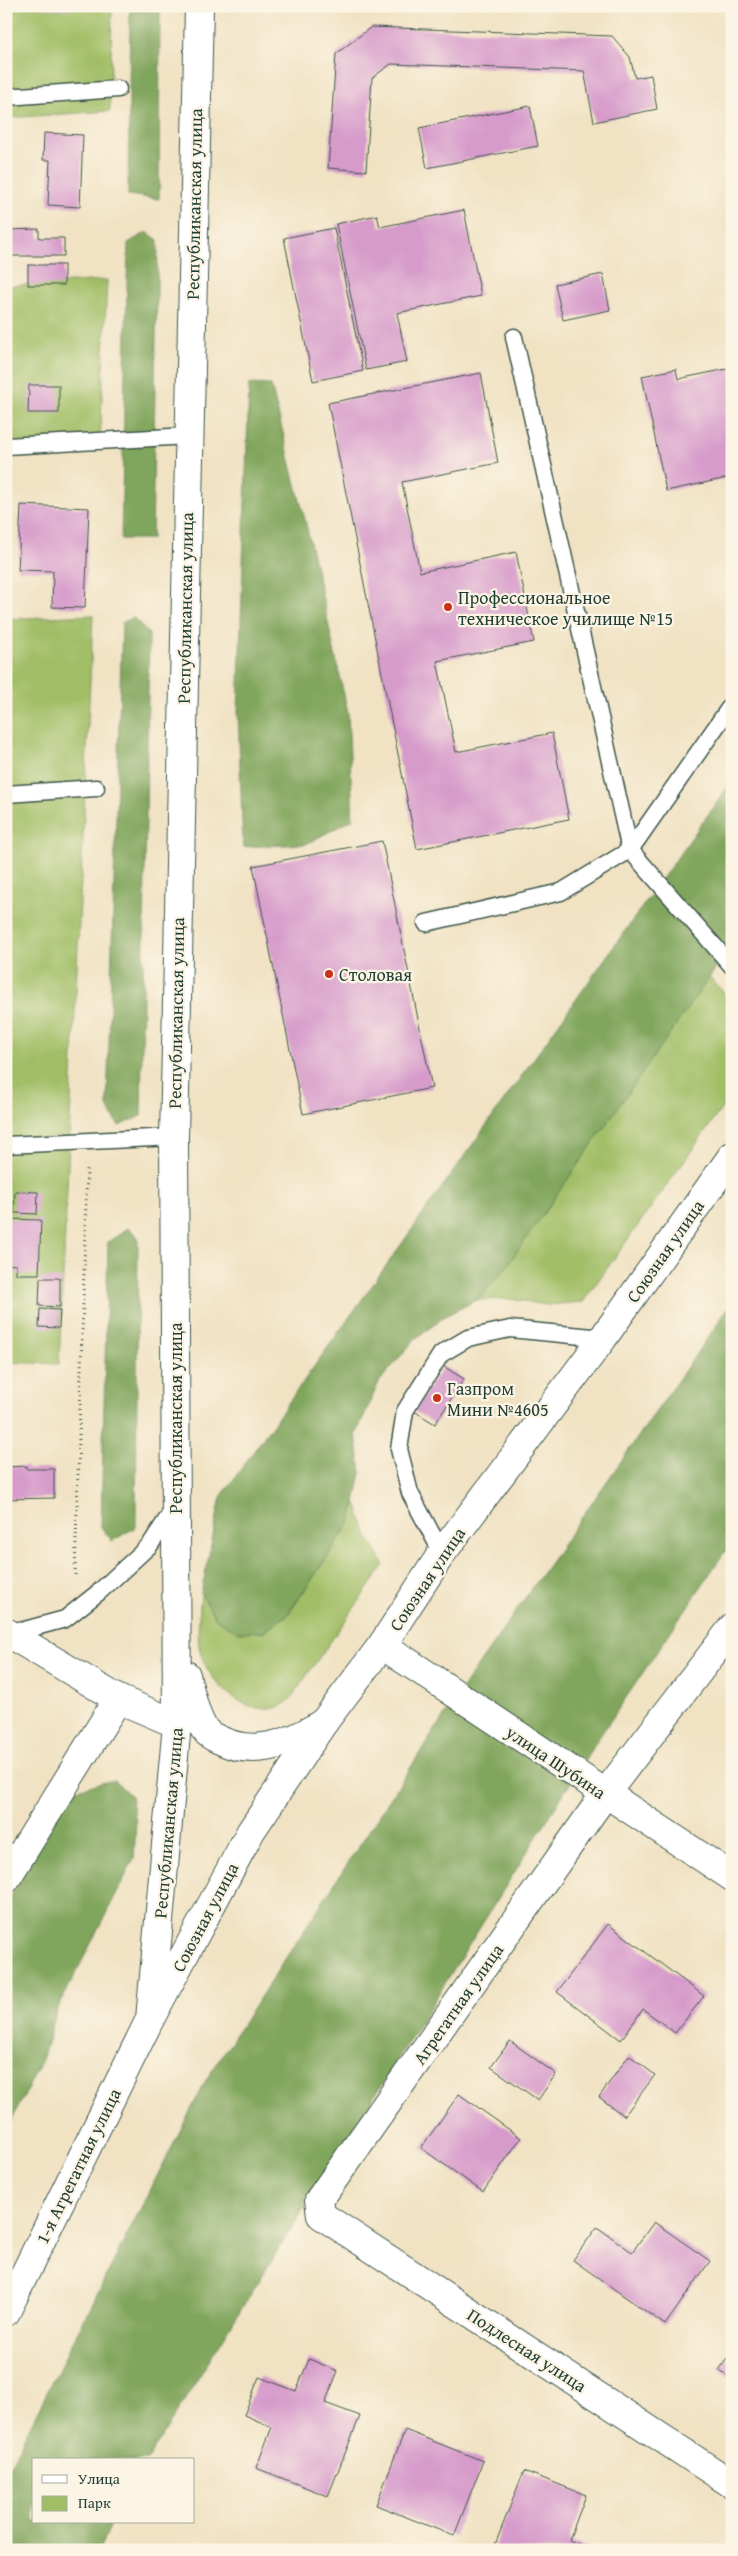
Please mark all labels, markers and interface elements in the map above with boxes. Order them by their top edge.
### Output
street label: Республиканская улица [179,108,209,300]
street label: Республиканская улица [170,512,200,704]
place label: Профессиональное техническое училище №15 [458,584,673,632]
marker: Профессиональное техническое училище №15 [442,601,454,613]
street label: Республиканская улица [161,917,191,1109]
place label: Столовая [339,961,412,988]
marker: Столовая [323,968,335,980]
street label: Союзная улица [619,1194,711,1308]
street label: Республиканская улица [162,1322,189,1514]
place label: Газпром Мини №4605 [447,1375,549,1423]
marker: Газпром Мини №4605 [431,1392,443,1404]
street label: Союзная улица [382,1521,472,1636]
street label: улица Шубина [500,1718,612,1806]
street label: Республиканская улица [146,1726,190,1919]
street label: Союзная улица [165,1857,245,1977]
street label: Агрегатная улица [406,1938,510,2070]
street label: 1-я Агрегатная улица [29,2083,128,2248]
street label: Подлесная улица [462,2301,592,2399]
legend [32,2458,195,2524]
text: Улица [78,2468,121,2489]
text: Парк [78,2492,111,2513]

